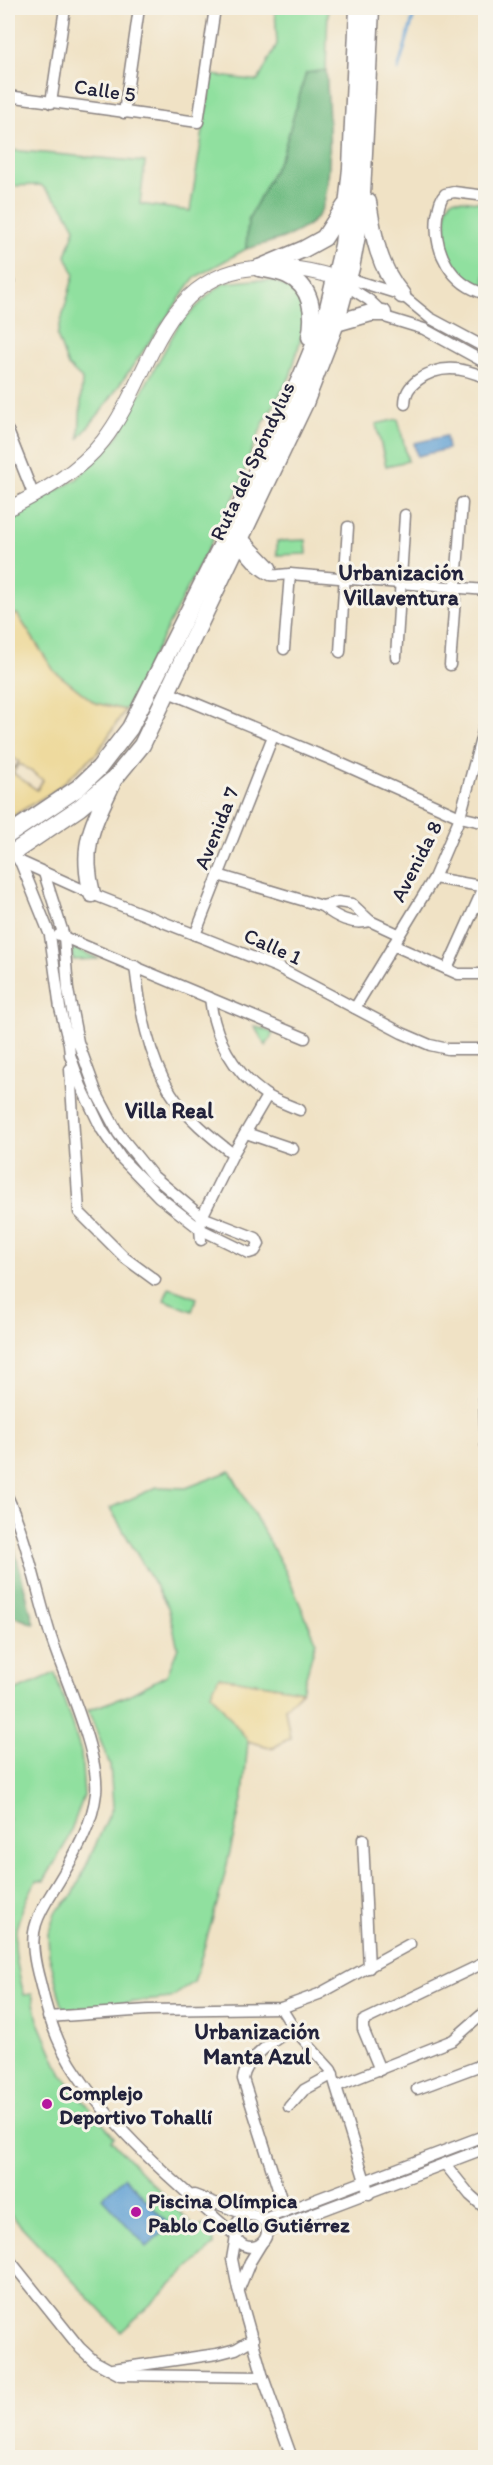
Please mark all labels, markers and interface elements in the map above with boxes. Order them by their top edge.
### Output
street label: Calle 5 [73,73,137,107]
street label: Ruta del Spóndylus [204,378,300,544]
district label: Urbanización Villaventura [338,559,464,611]
street label: Avenida 7 [188,783,244,873]
street label: Avenida 8 [385,816,447,906]
street label: Calle 1 [240,922,306,970]
district label: Villa Real [125,1097,214,1124]
district label: Urbanización Manta Azul [194,2018,320,2070]
place label: Complejo Deportivo Tohallí [59,2080,213,2130]
marker: Complejo Deportivo Tohallí [40,2097,54,2111]
place label: Piscina Olímpica Pablo Coello Gutiérrez [148,2188,350,2237]
marker: Piscina Olímpica Pablo Coello Gutiérrez [129,2205,143,2219]

